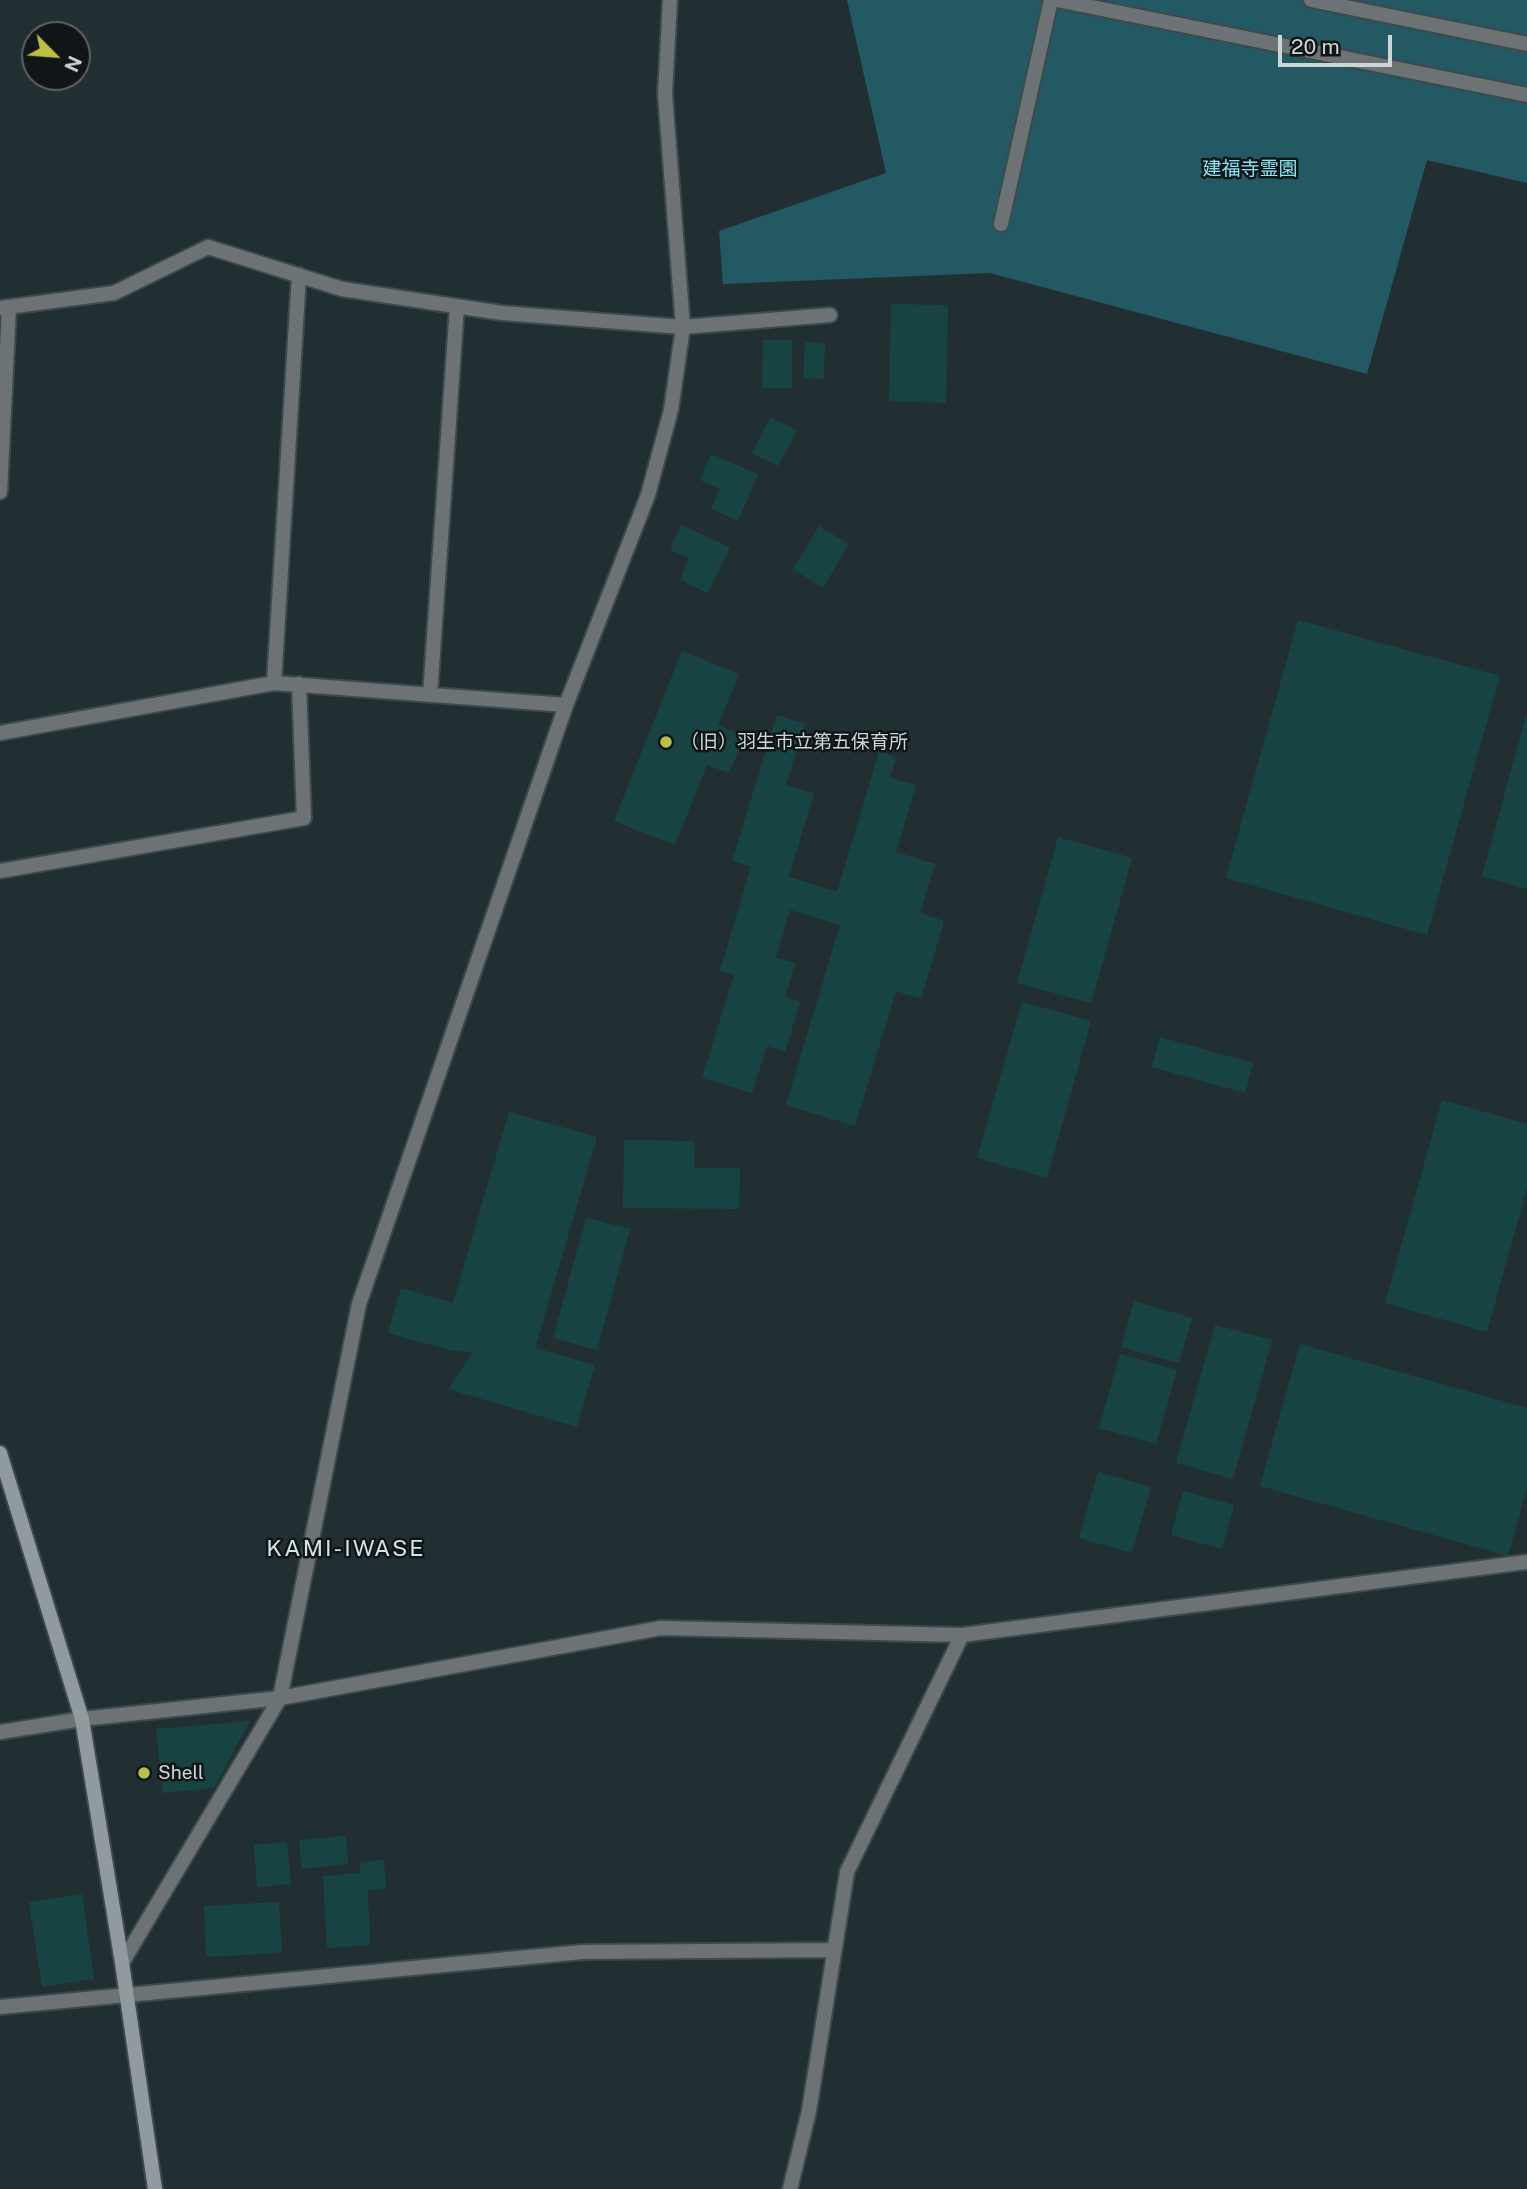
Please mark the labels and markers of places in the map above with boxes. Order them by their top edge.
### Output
place label: （旧）羽生市立第五保育所 [680,731,908,753]
marker: （旧）羽生市立第五保育所 [658,734,674,750]
place label: Shell [158,1762,204,1784]
marker: Shell [136,1765,152,1781]

